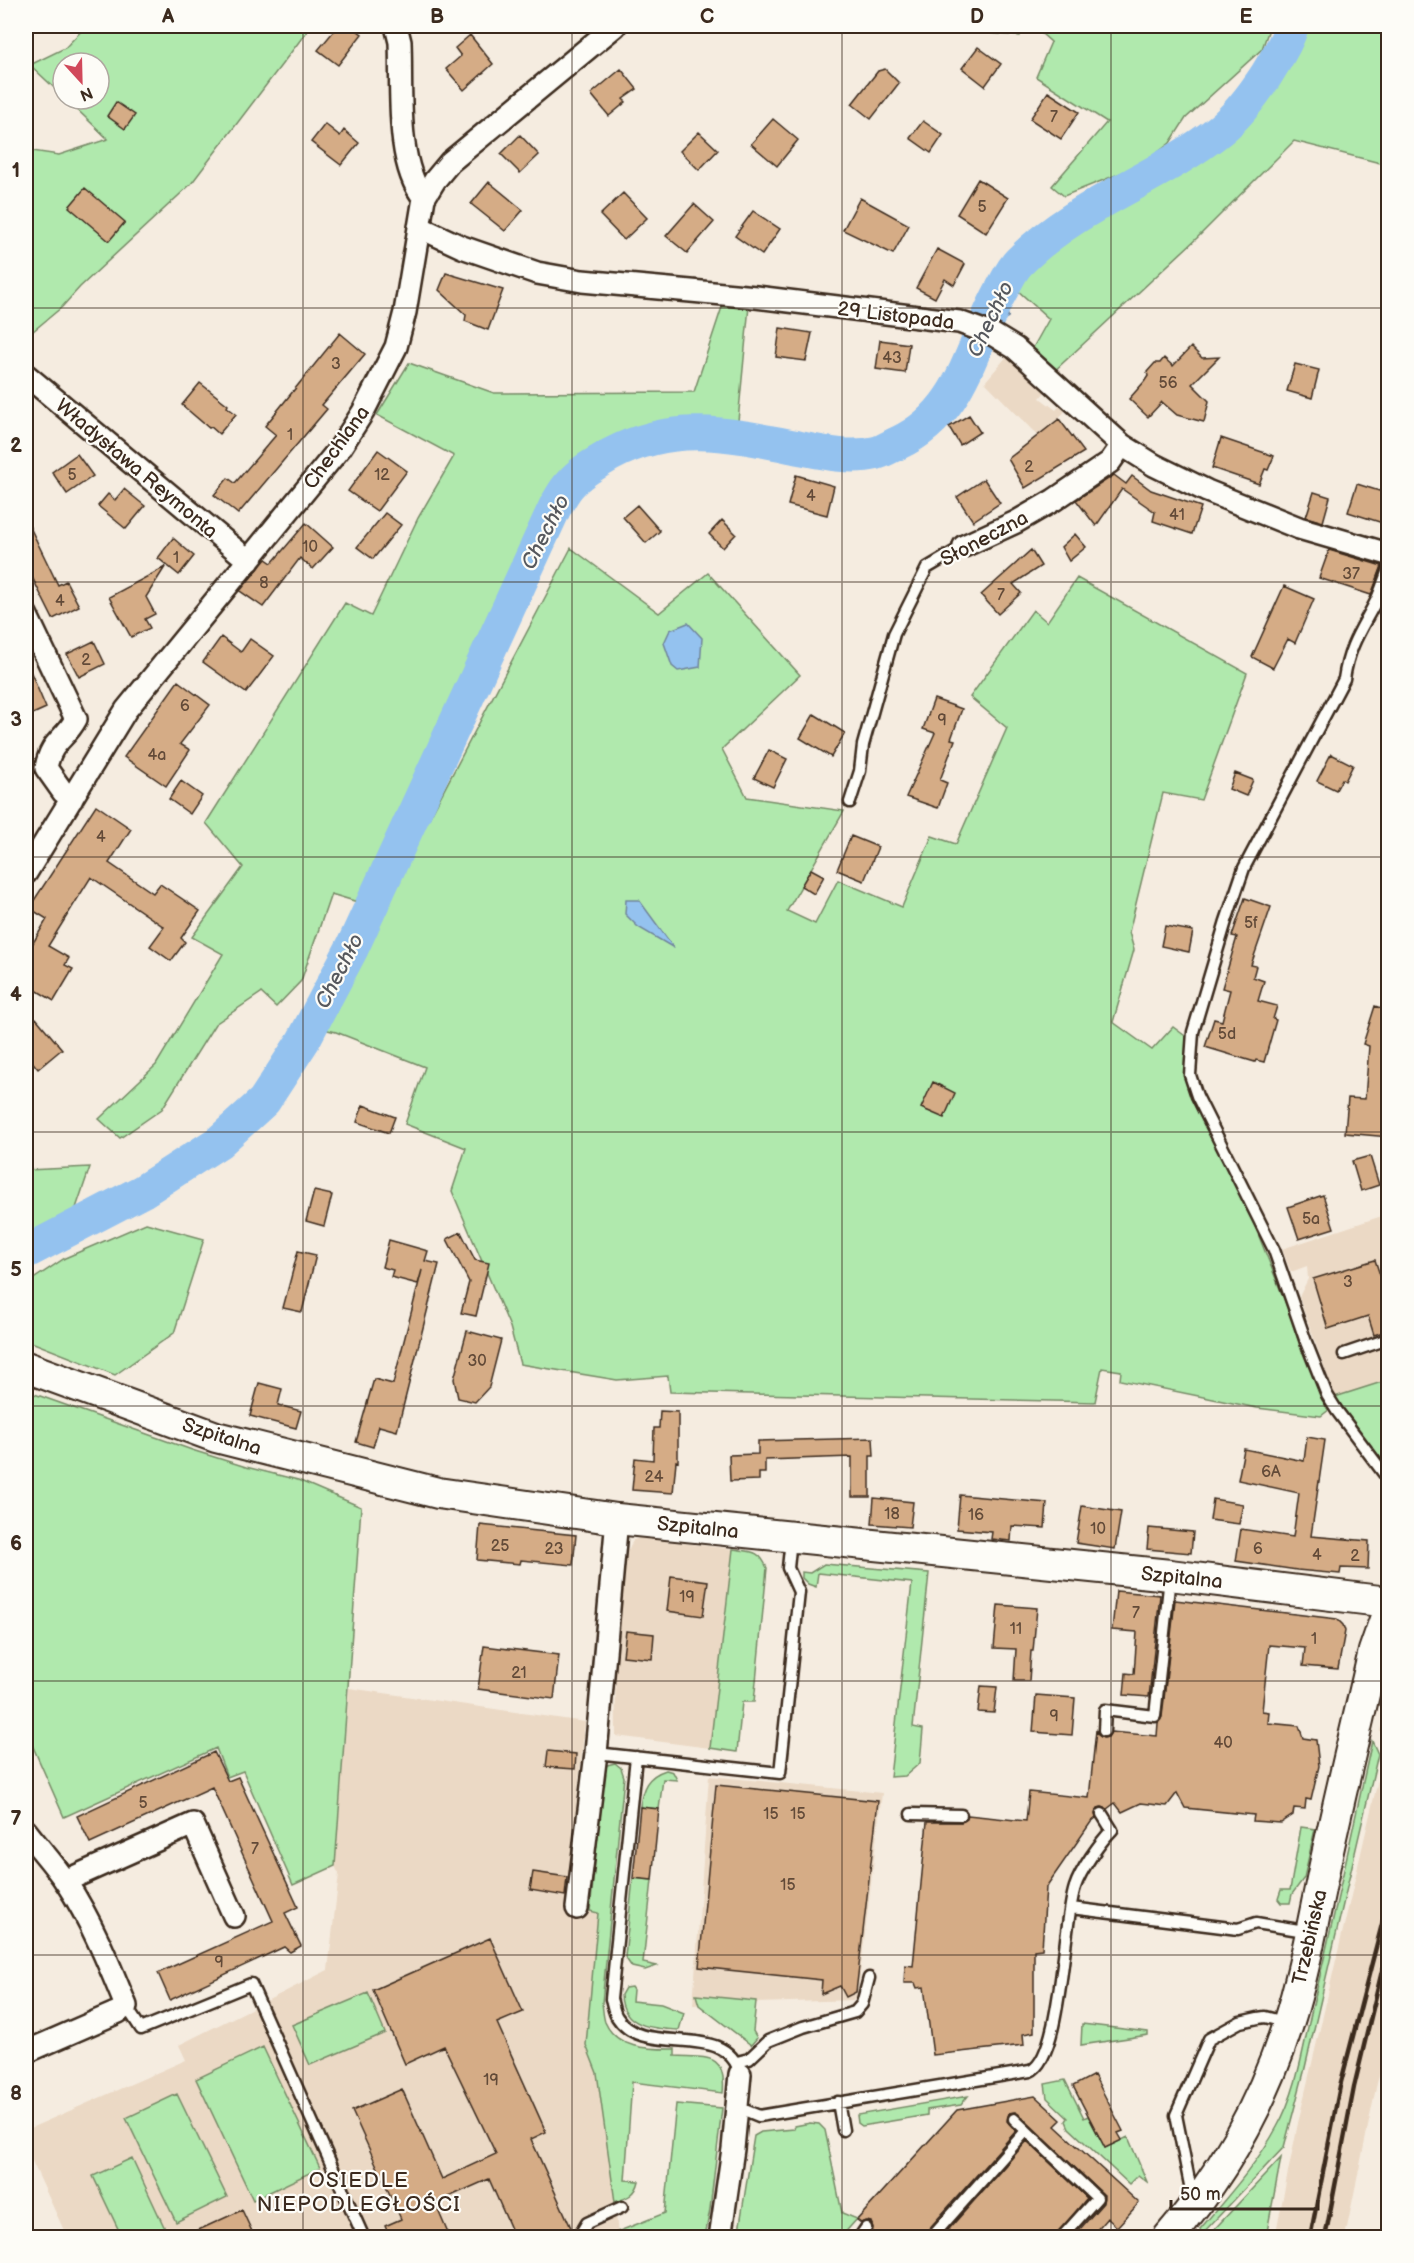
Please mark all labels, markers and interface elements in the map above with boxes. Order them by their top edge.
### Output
text: A [161,5,175,29]
text: B [430,5,444,29]
text: C [700,5,714,29]
text: D [970,5,984,29]
text: E [1240,5,1253,29]
north arrow [51,51,111,111]
text: N [77,82,95,105]
house number: 7 [1050,108,1058,127]
text: 1 [12,159,20,183]
house number: 5 [977,198,987,217]
water label: Chechło [962,277,1019,361]
street label: 29 Listopada [836,297,956,335]
house number: 43 [882,349,902,368]
house number: 3 [331,355,341,374]
house number: 56 [1159,374,1178,393]
street label: Władysława Reymonta [50,394,222,544]
street label: Chechlana [299,401,375,494]
house number: 1 [287,426,293,445]
text: 2 [10,434,22,458]
house number: 2 [1024,458,1034,477]
house number: 5 [67,466,77,485]
house number: 12 [374,466,390,485]
house number: 4 [806,487,816,506]
water label: Chechło [516,491,575,574]
street label: Słoneczna [937,506,1032,572]
house number: 41 [1169,506,1185,525]
house number: 10 [302,538,318,557]
house number: 1 [173,549,179,568]
house number: 37 [1342,565,1360,584]
house number: 8 [259,574,269,593]
house number: 7 [997,586,1005,605]
house number: 4 [55,592,65,611]
house number: 2 [81,651,91,670]
house number: 6 [180,697,190,716]
text: 3 [10,708,22,732]
house number: 9 [937,711,947,730]
house number: 4a [148,746,166,765]
house number: 4 [96,828,106,847]
house number: 5f [1244,914,1258,933]
water label: Chechło [310,930,369,1013]
text: 4 [10,983,22,1007]
house number: 5d [1218,1025,1236,1044]
house number: 5a [1302,1210,1320,1229]
text: 5 [10,1258,22,1282]
house number: 3 [1343,1273,1353,1292]
house number: 30 [467,1352,487,1371]
street label: Szpitalna [179,1413,264,1461]
house number: 6A [1261,1463,1281,1482]
house number: 24 [645,1468,664,1487]
house number: 18 [884,1505,900,1524]
house number: 16 [968,1506,984,1525]
street label: Szpitalna [656,1512,740,1544]
house number: 10 [1090,1520,1106,1539]
text: 6 [10,1532,22,1556]
house number: 25 [491,1537,509,1556]
house number: 23 [545,1540,564,1559]
house number: 6 [1253,1540,1263,1559]
house number: 4 [1312,1546,1322,1565]
house number: 2 [1350,1547,1360,1566]
street label: Szpitalna [1140,1562,1224,1594]
house number: 19 [679,1588,695,1607]
house number: 7 [1132,1604,1140,1623]
house number: 11 [1010,1620,1022,1639]
house number: 1 [1311,1630,1317,1649]
house number: 21 [511,1664,527,1683]
house number: 9 [1049,1707,1059,1726]
house number: 40 [1213,1734,1233,1753]
house number: 5 [138,1794,148,1813]
house number: 15 [763,1805,779,1824]
house number: 15 [790,1805,806,1824]
text: 7 [10,1807,22,1831]
house number: 7 [251,1840,259,1859]
house number: 15 [780,1876,796,1895]
street label: Trzebińska [1287,1887,1333,1987]
house number: 9 [214,1953,224,1972]
house number: 19 [483,2071,499,2090]
text: 8 [10,2082,22,2106]
district label: OSIEDLE NIEPODLEGŁOŚCI [257,2168,461,2217]
scale bar [1171,2173,1318,2211]
text: 50 m [1180,2184,1221,2205]

